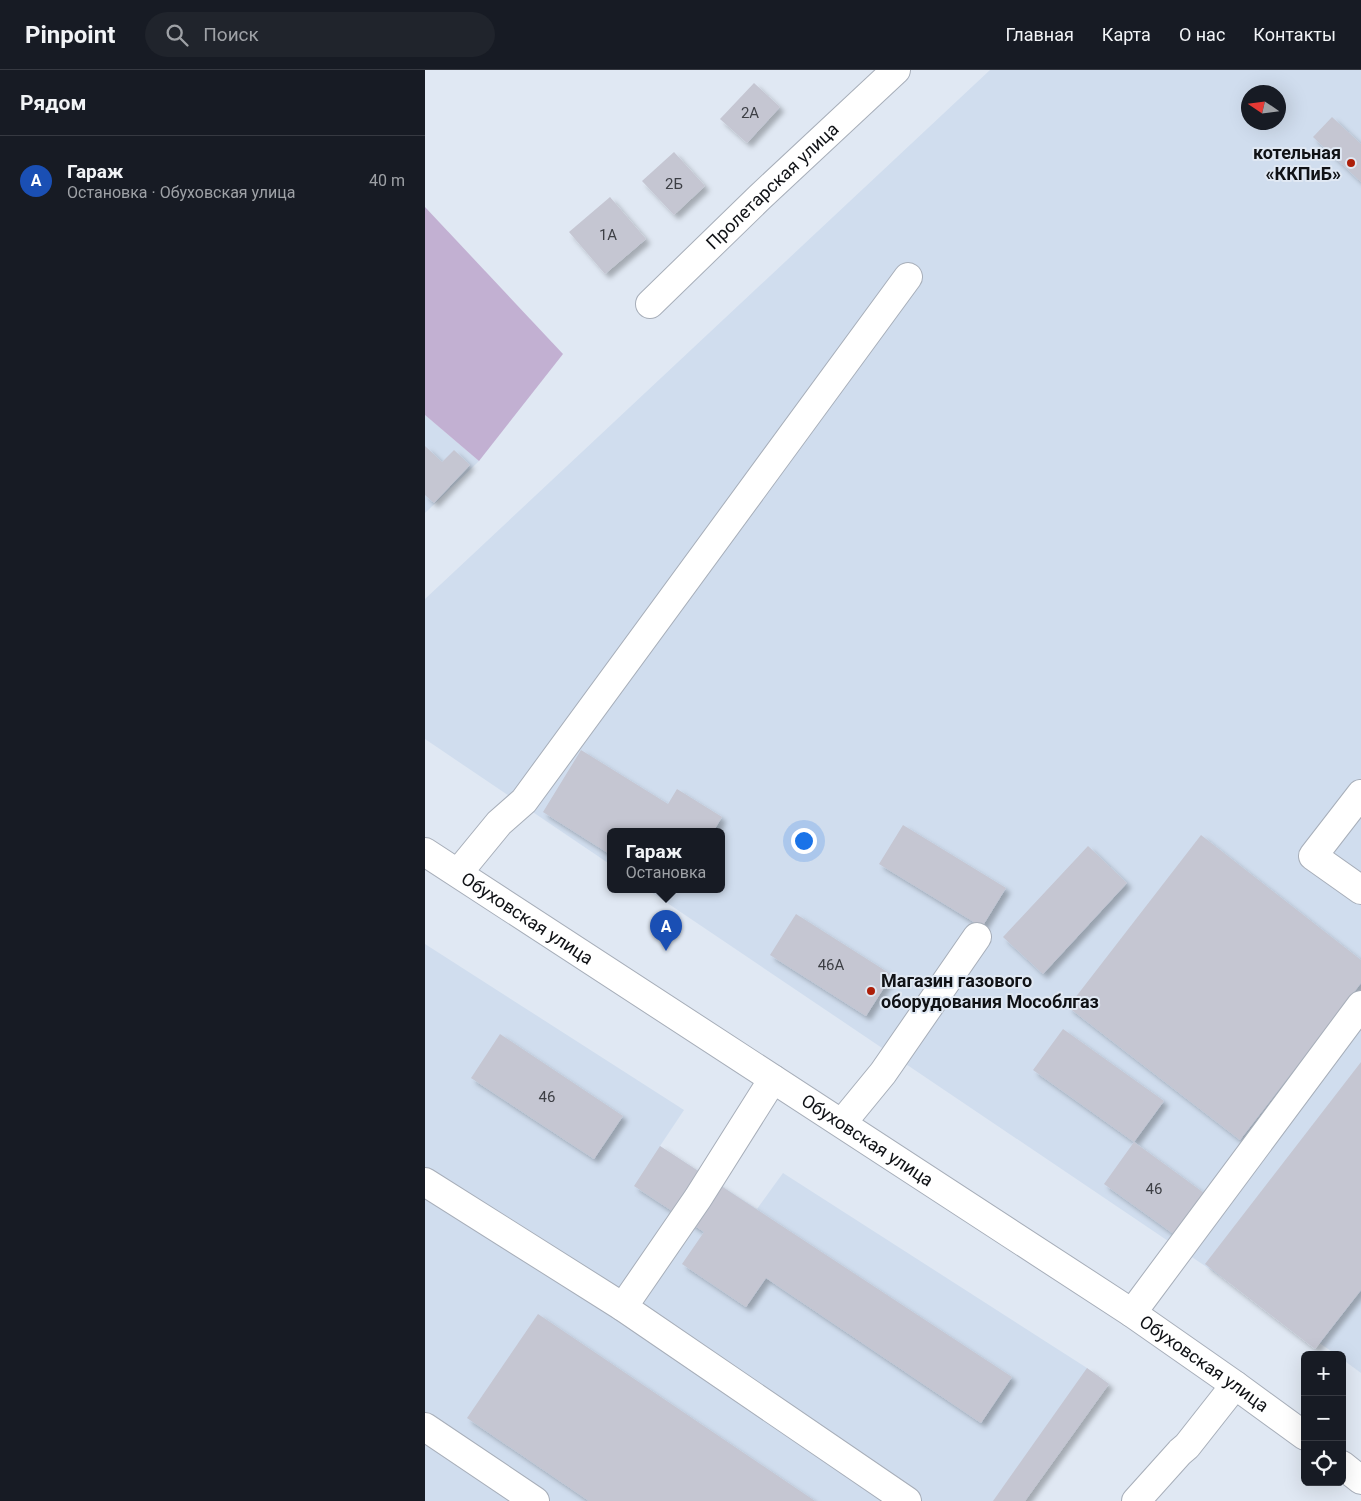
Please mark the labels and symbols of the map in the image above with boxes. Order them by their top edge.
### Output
north arrow [1241,85,1286,130]
house number: 2А [741,104,759,122]
street label: Пролетарская улица [702,118,843,253]
place label: котельная «ККПиБ» [1253,142,1341,184]
marker: котельная «ККПиБ» [1345,157,1357,169]
house number: 2Б [665,175,683,193]
house number: 1А [599,226,617,244]
your location [791,828,817,854]
street label: Обуховская улица [458,868,597,969]
pin: A [650,910,682,951]
house number: 46А [818,956,845,974]
place label: Магазин газового оборудования Мособлгаз [881,970,1099,1012]
marker: Магазин газового оборудования Мособлгаз [865,985,877,997]
house number: 46 [539,1088,555,1106]
street label: Обуховская улица [798,1089,937,1191]
house number: 46 [1146,1180,1162,1198]
street label: Обуховская улица [1136,1311,1273,1416]

